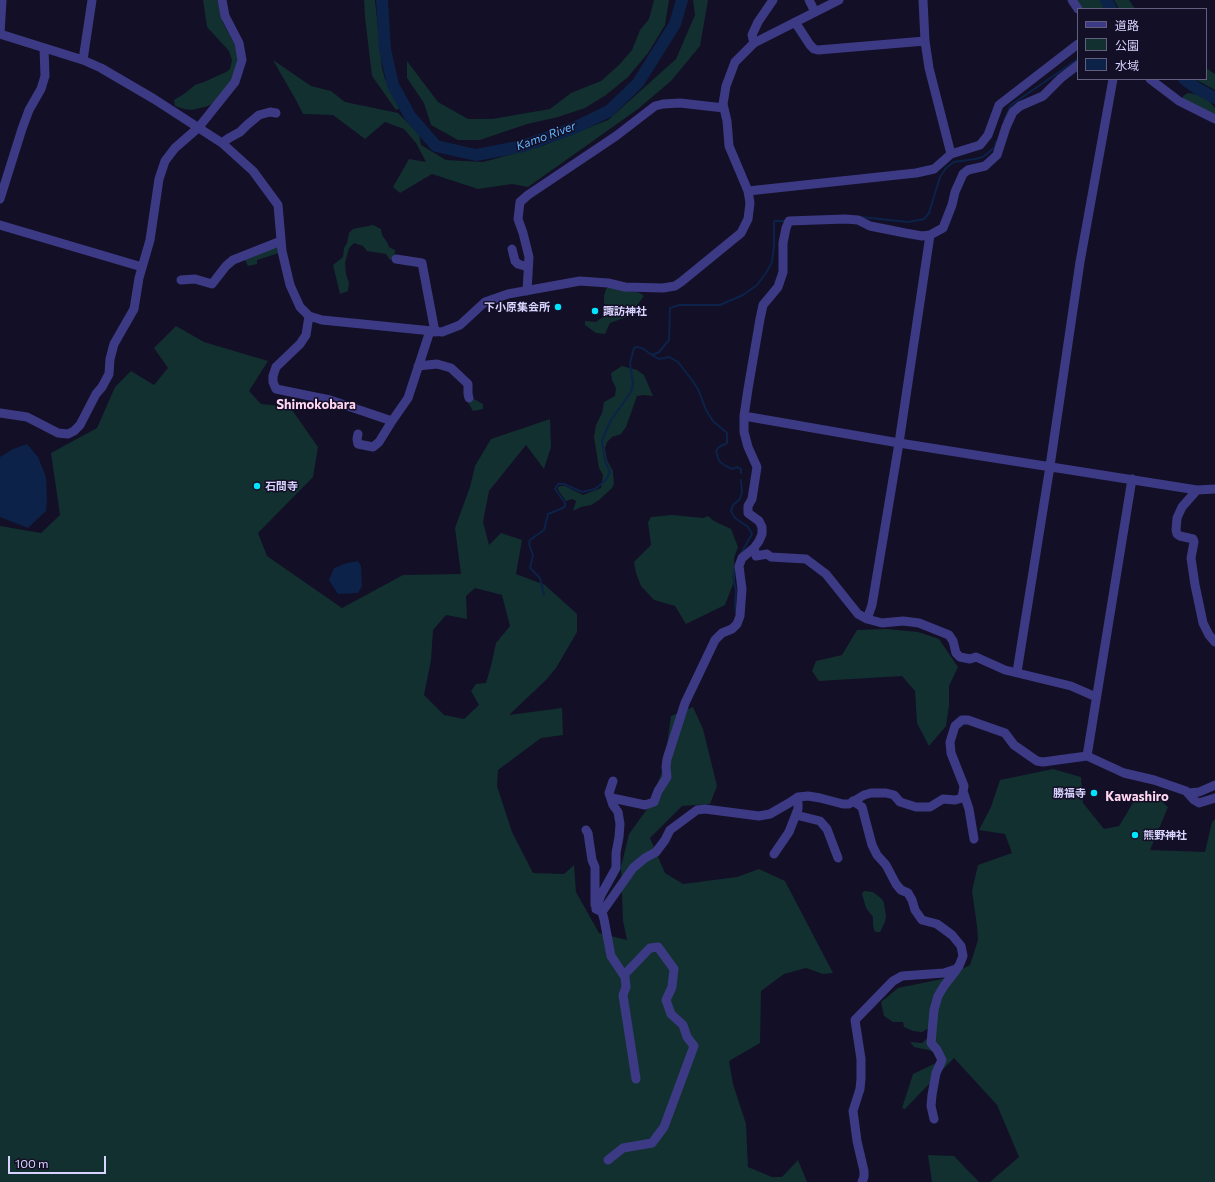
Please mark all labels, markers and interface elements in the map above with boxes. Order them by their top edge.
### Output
legend [1077,8,1207,80]
text: 道路 [1115,18,1139,32]
text: 公園 [1115,38,1139,52]
text: 水域 [1115,58,1139,72]
water label: Kamo River [514,119,578,153]
place label: 下小原集会所 [484,300,550,314]
marker: 下小原集会所 [553,302,563,312]
place label: 諏訪神社 [603,304,647,318]
marker: 諏訪神社 [590,306,600,316]
district label: Shimokobara [276,397,356,413]
place label: 石間寺 [265,479,298,493]
marker: 石間寺 [252,481,262,491]
place label: 勝福寺 [1053,786,1086,800]
marker: 勝福寺 [1089,788,1099,798]
district label: Kawashiro [1105,789,1169,805]
place label: 熊野神社 [1143,828,1187,842]
marker: 熊野神社 [1130,830,1140,840]
scale bar [10,1148,108,1174]
text: 100 m [15,1156,49,1170]

